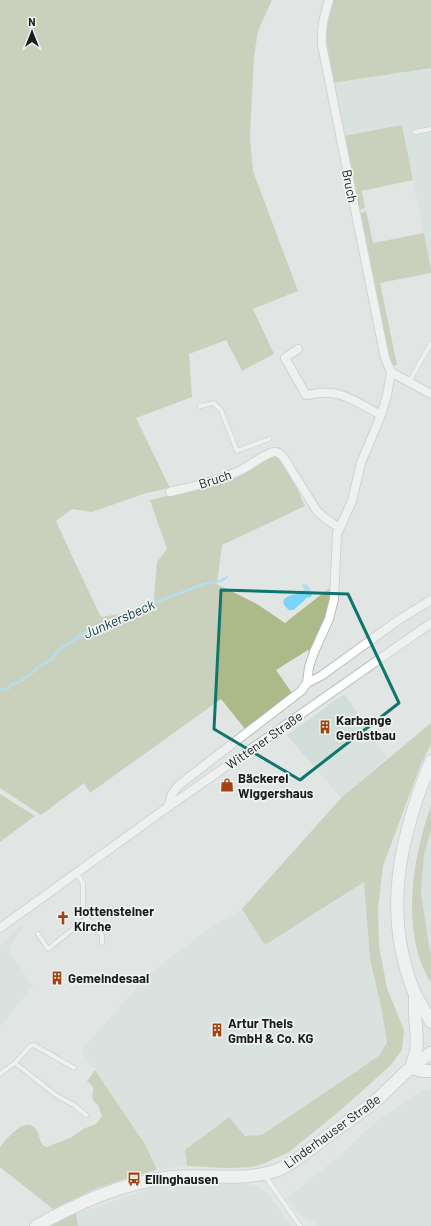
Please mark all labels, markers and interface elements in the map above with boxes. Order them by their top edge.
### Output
north arrow [12,12,52,52]
text: N [28,15,36,28]
street label: Bruch [339,168,361,204]
street label: Bruch [197,466,233,492]
water label: Junkersbeck [81,595,157,642]
street label: Wittener Straße [223,708,305,772]
place label: Karbange Gerüstbau [336,712,396,743]
building icon: Karbange Gerüstbau [317,719,333,735]
place label: Bäckerei Wiggershaus [238,770,314,801]
shop icon: Bäckerei Wiggershaus [219,777,235,793]
place label: Hottensteiner Kirche [74,903,154,934]
church icon: Hottensteiner Kirche [55,910,71,926]
building icon: Gemeindesaal [49,970,65,986]
place label: Gemeindesaal [68,970,149,986]
place label: Artur Theis GmbH & Co. KG [228,1015,313,1046]
building icon: Artur Theis GmbH & Co. KG [209,1022,225,1038]
street label: Linderhauser Straße [281,1091,383,1171]
bus stop icon: Ellinghausen [126,1171,142,1187]
place label: Ellinghausen [145,1171,218,1187]

